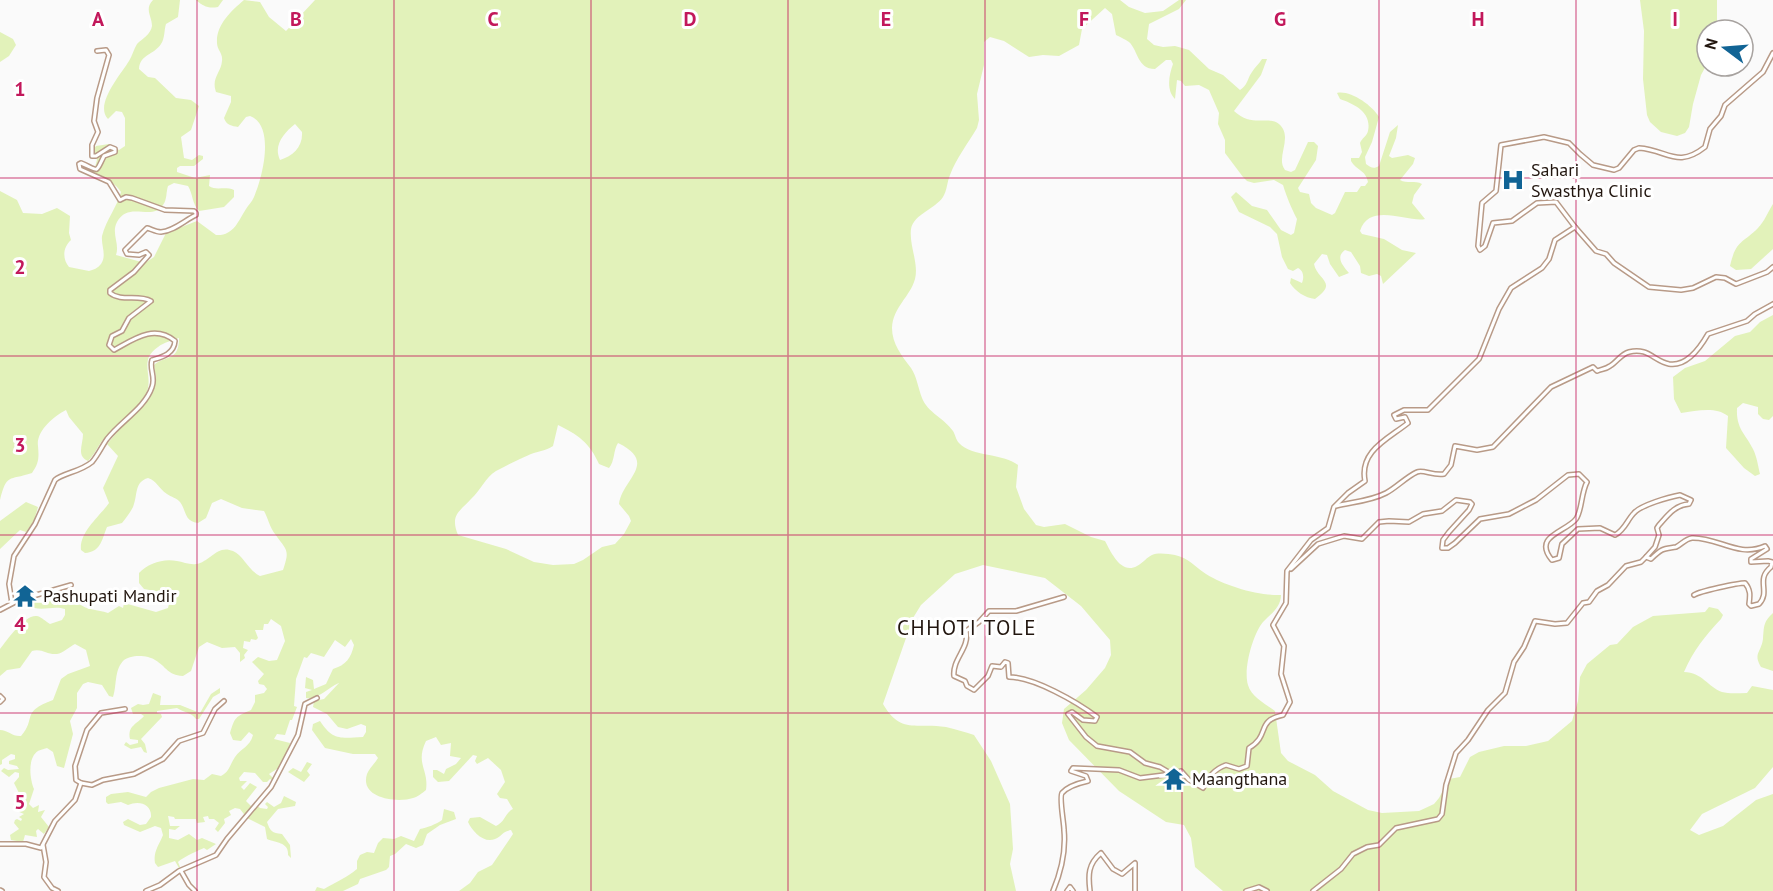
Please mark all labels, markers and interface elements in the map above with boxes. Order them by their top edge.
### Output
text: A [92,6,105,32]
text: B [290,6,302,32]
text: C [487,6,499,32]
text: D [684,6,697,32]
text: E [881,6,891,32]
text: F [1079,6,1089,32]
text: G [1274,6,1286,32]
text: H [1471,6,1485,32]
text: I [1672,6,1678,32]
north arrow [1695,18,1755,78]
text: N [1700,36,1722,52]
text: 1 [14,76,26,102]
place label: Sahari Swasthya Clinic [1531,158,1652,202]
hospital icon: Sahari Swasthya Clinic [1500,167,1526,193]
text: 2 [14,254,26,280]
text: 3 [14,432,26,458]
temple icon: Pashupati Mandir [12,583,38,609]
place label: Pashupati Mandir [43,584,177,607]
text: 4 [14,611,26,637]
district label: CHHOTI TOLE [897,614,1037,641]
temple icon: Maangthana [1161,766,1187,792]
place label: Maangthana [1192,767,1287,790]
text: 5 [14,789,26,815]

